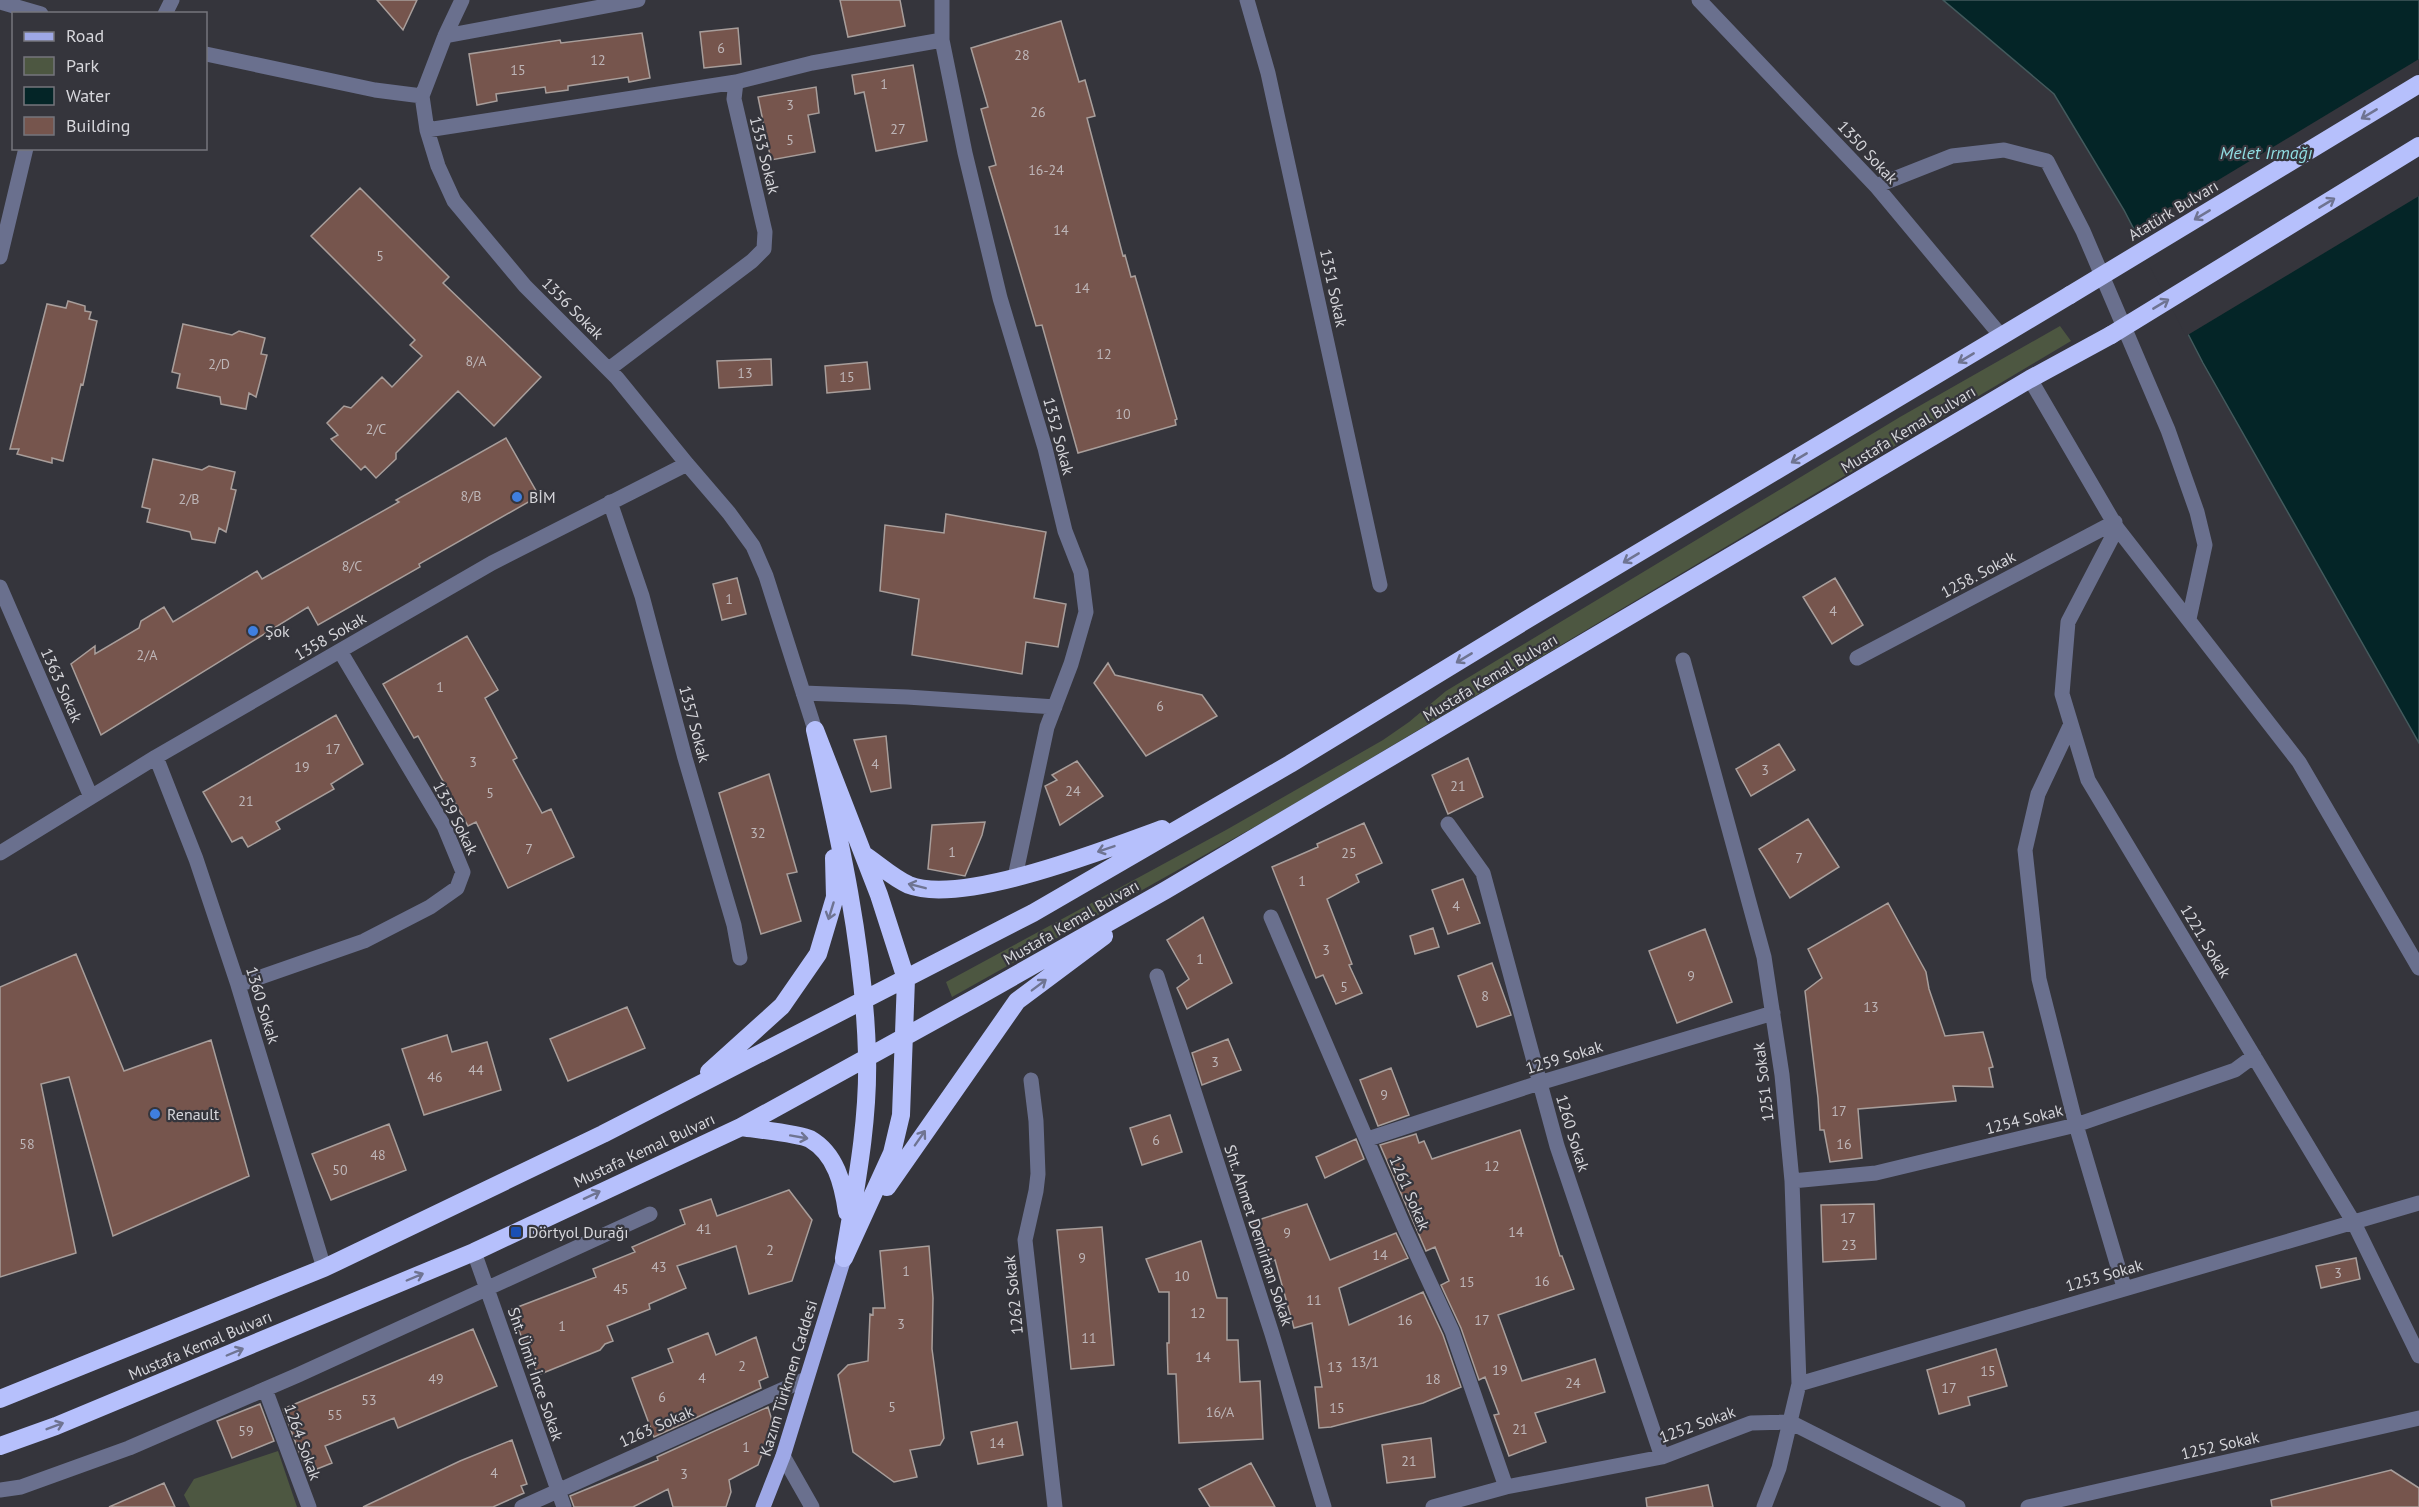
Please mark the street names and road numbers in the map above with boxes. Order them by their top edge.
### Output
street label: 1353 Sokak [746,114,784,196]
street label: 1350 Sokak [1834,116,1903,188]
street label: Atatürk Bulvarı [2124,175,2222,245]
street label: 1351 Sokak [1316,247,1352,329]
street label: 1356 Sokak [538,273,608,343]
street label: Mustafa Kemal Bulvarı [1837,381,1979,477]
street label: 1352 Sokak [1039,395,1079,477]
street label: 1258. Sokak [1937,546,2019,602]
street label: 1358 Sokak [291,607,370,665]
street label: Mustafa Kemal Bulvarı [1419,629,1561,725]
street label: 1363 Sokak [37,645,87,726]
street label: 1357 Sokak [675,683,715,765]
street label: 1359 Sokak [429,778,483,858]
street label: Mustafa Kemal Bulvarı [999,875,1143,969]
street label: 1221. Sokak [2176,901,2236,981]
street label: 1360 Sokak [242,964,284,1046]
street label: 1259 Sokak [1523,1036,1605,1078]
street label: 1251 Sokak [1748,1041,1778,1123]
street label: 1260 Sokak [1552,1092,1594,1174]
street label: 1254 Sokak [1983,1100,2065,1138]
street label: Mustafa Kemal Bulvarı [570,1108,718,1192]
street label: Sht. Ahmet Demirhan Sokak [1220,1142,1298,1328]
street label: 1261 Sokak [1385,1153,1435,1234]
street label: 1262 Sokak [999,1254,1027,1336]
street label: 1253 Sokak [2063,1254,2145,1296]
street label: Kazım Türkmen Caddesi [755,1298,821,1458]
street label: Sht. Ümit İnce Sokak [504,1305,568,1444]
street label: Mustafa Kemal Bulvarı [125,1306,275,1384]
street label: 1264 Sokak [280,1401,326,1483]
street label: 1263 Sokak [616,1401,697,1451]
street label: 1252 Sokak [1656,1401,1738,1447]
street label: 1252 Sokak [2179,1426,2261,1464]

